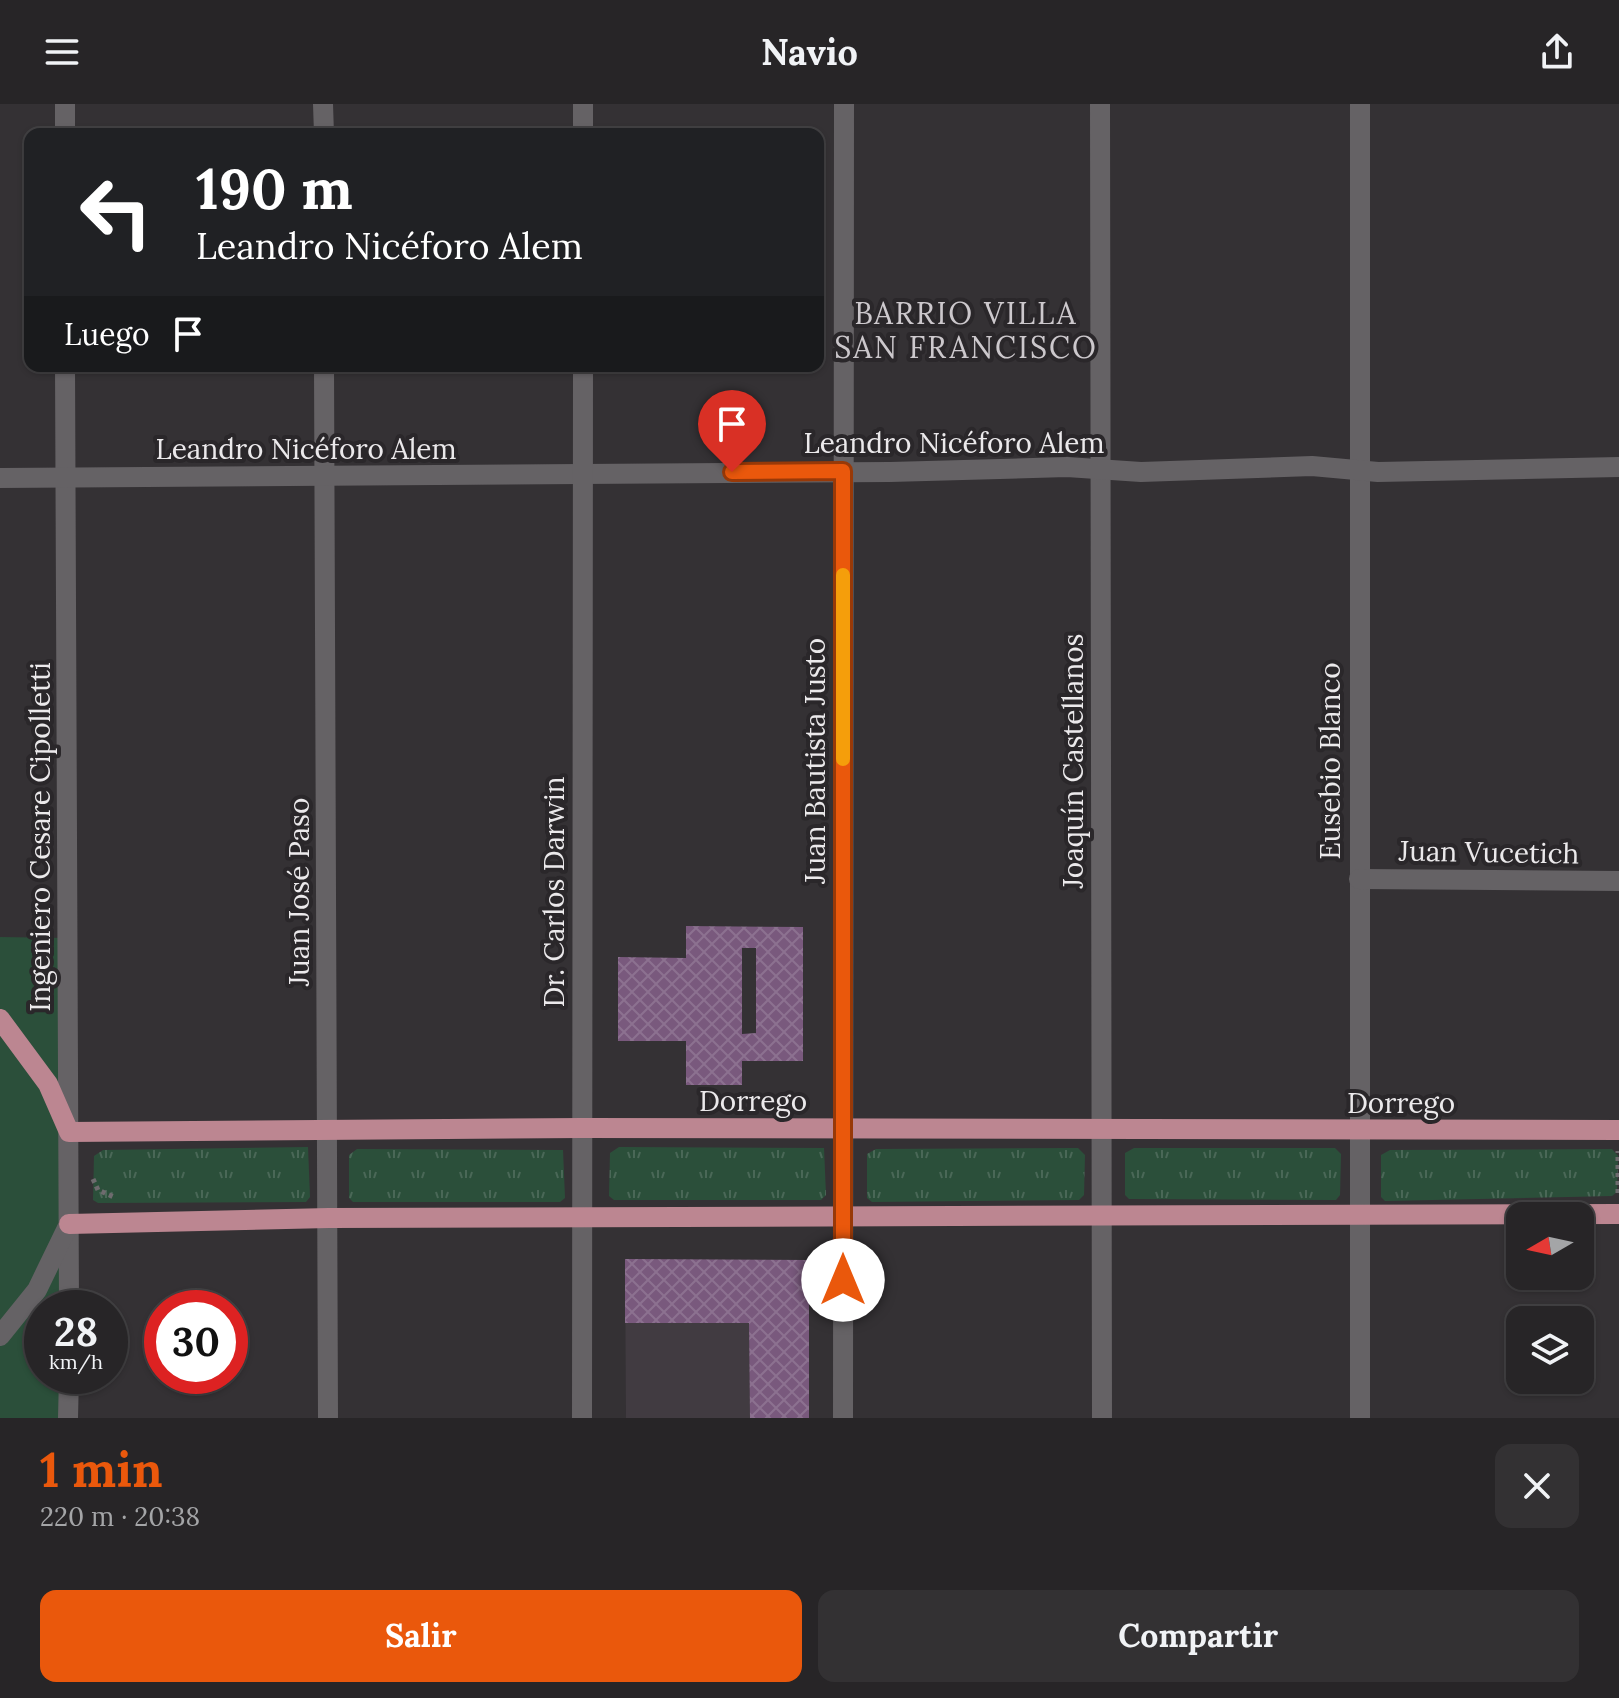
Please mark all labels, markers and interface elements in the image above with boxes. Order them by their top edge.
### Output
text: Navio [761,29,858,75]
icon: menu [40,30,84,74]
icon: share [1535,30,1579,74]
text: 190 m [196,153,353,224]
icon: left [64,160,168,264]
text: Leandro Nicéforo Alem [196,223,583,269]
district label: BARRIO VILLA SAN FRANCISCO [834,294,1098,366]
icon: arrive [166,312,210,356]
text: Luego [64,315,150,353]
pin [698,390,766,472]
icon: arrive [710,402,754,446]
street label: Leandro Nicéforo Alem [803,425,1105,461]
street label: Leandro Nicéforo Alem [155,431,457,467]
street label: Joaquín Castellanos [1055,633,1091,890]
street label: Juan Bautista Justo [797,638,833,885]
street label: Ingeniero Cesare Cipolletti [22,662,58,1012]
street label: Eusebio Blanco [1312,662,1348,860]
street label: Dr. Carlos Darwin [536,776,572,1008]
street label: Juan José Paso [281,798,317,987]
street label: Juan Vucetich [1397,832,1580,872]
street label: Dorrego [699,1083,807,1119]
street label: Dorrego [1347,1085,1455,1121]
north arrow [1506,1202,1594,1290]
map controls [1506,1202,1594,1394]
position arrow [801,1238,885,1322]
speed limit sign: 30 [144,1290,248,1394]
text: 28 [54,1306,98,1357]
button: layers [1506,1306,1594,1394]
text: km/h [49,1349,103,1374]
text: 1 min [40,1439,163,1500]
button: close [1495,1444,1579,1528]
text: 220 m · 20:38 [40,1500,200,1533]
button: Salir [40,1590,802,1682]
button: Compartir [818,1590,1579,1682]

